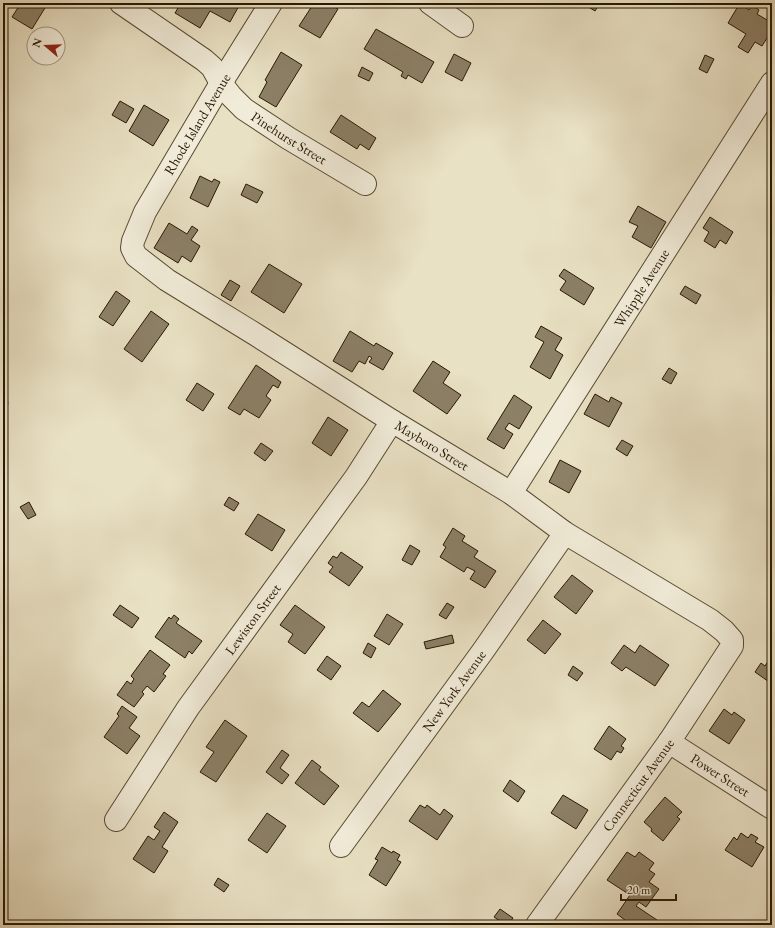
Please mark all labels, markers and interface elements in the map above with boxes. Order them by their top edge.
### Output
north arrow [26,26,66,66]
text: N [28,36,45,49]
street label: Rhode Island Avenue [160,70,235,178]
street label: Pinehurst Street [248,107,331,168]
street label: Whipple Avenue [610,245,673,331]
street label: Mayboro Street [392,416,473,475]
street label: Lewiston Street [221,580,285,658]
street label: New York Avenue [418,646,490,735]
street label: Connecticut Avenue [598,734,678,835]
street label: Power Street [687,749,754,801]
scale bar [621,876,676,902]
text: 20 m [627,882,651,898]

